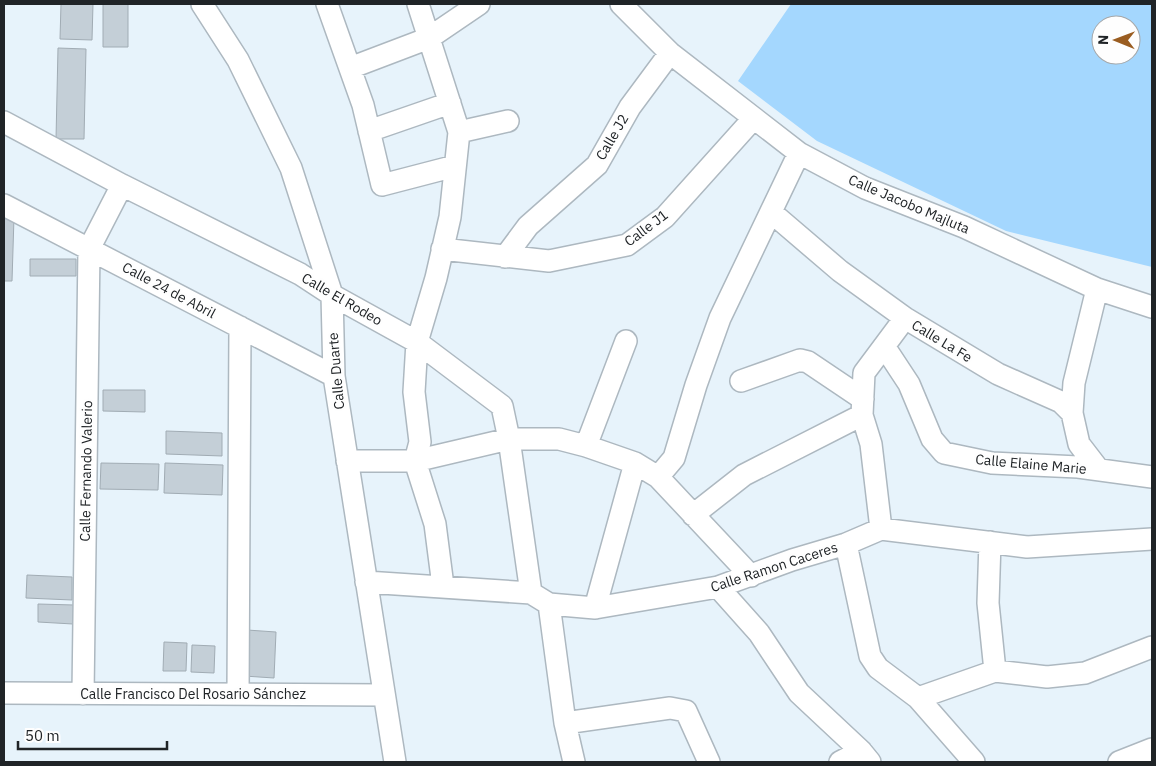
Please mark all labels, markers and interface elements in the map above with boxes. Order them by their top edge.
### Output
north arrow [1091,15,1141,65]
text: N [1094,35,1112,45]
street label: Calle J2 [592,111,632,163]
street label: Calle Jacobo Majluta [846,170,973,238]
street label: Calle J1 [621,206,671,250]
street label: Calle 24 de Abril [119,258,219,322]
street label: Calle El Rodeo [298,269,386,329]
street label: Calle La Fe [908,316,976,366]
street label: Calle Duarte [324,331,348,410]
street label: Calle Fernando Valerio [76,400,96,542]
street label: Calle Elaine Marie [975,450,1088,478]
street label: Calle Ramon Caceres [708,538,840,596]
street label: Calle Francisco Del Rosario Sánchez [80,685,306,703]
scale bar [18,718,166,750]
text: 50 m [25,726,60,745]

